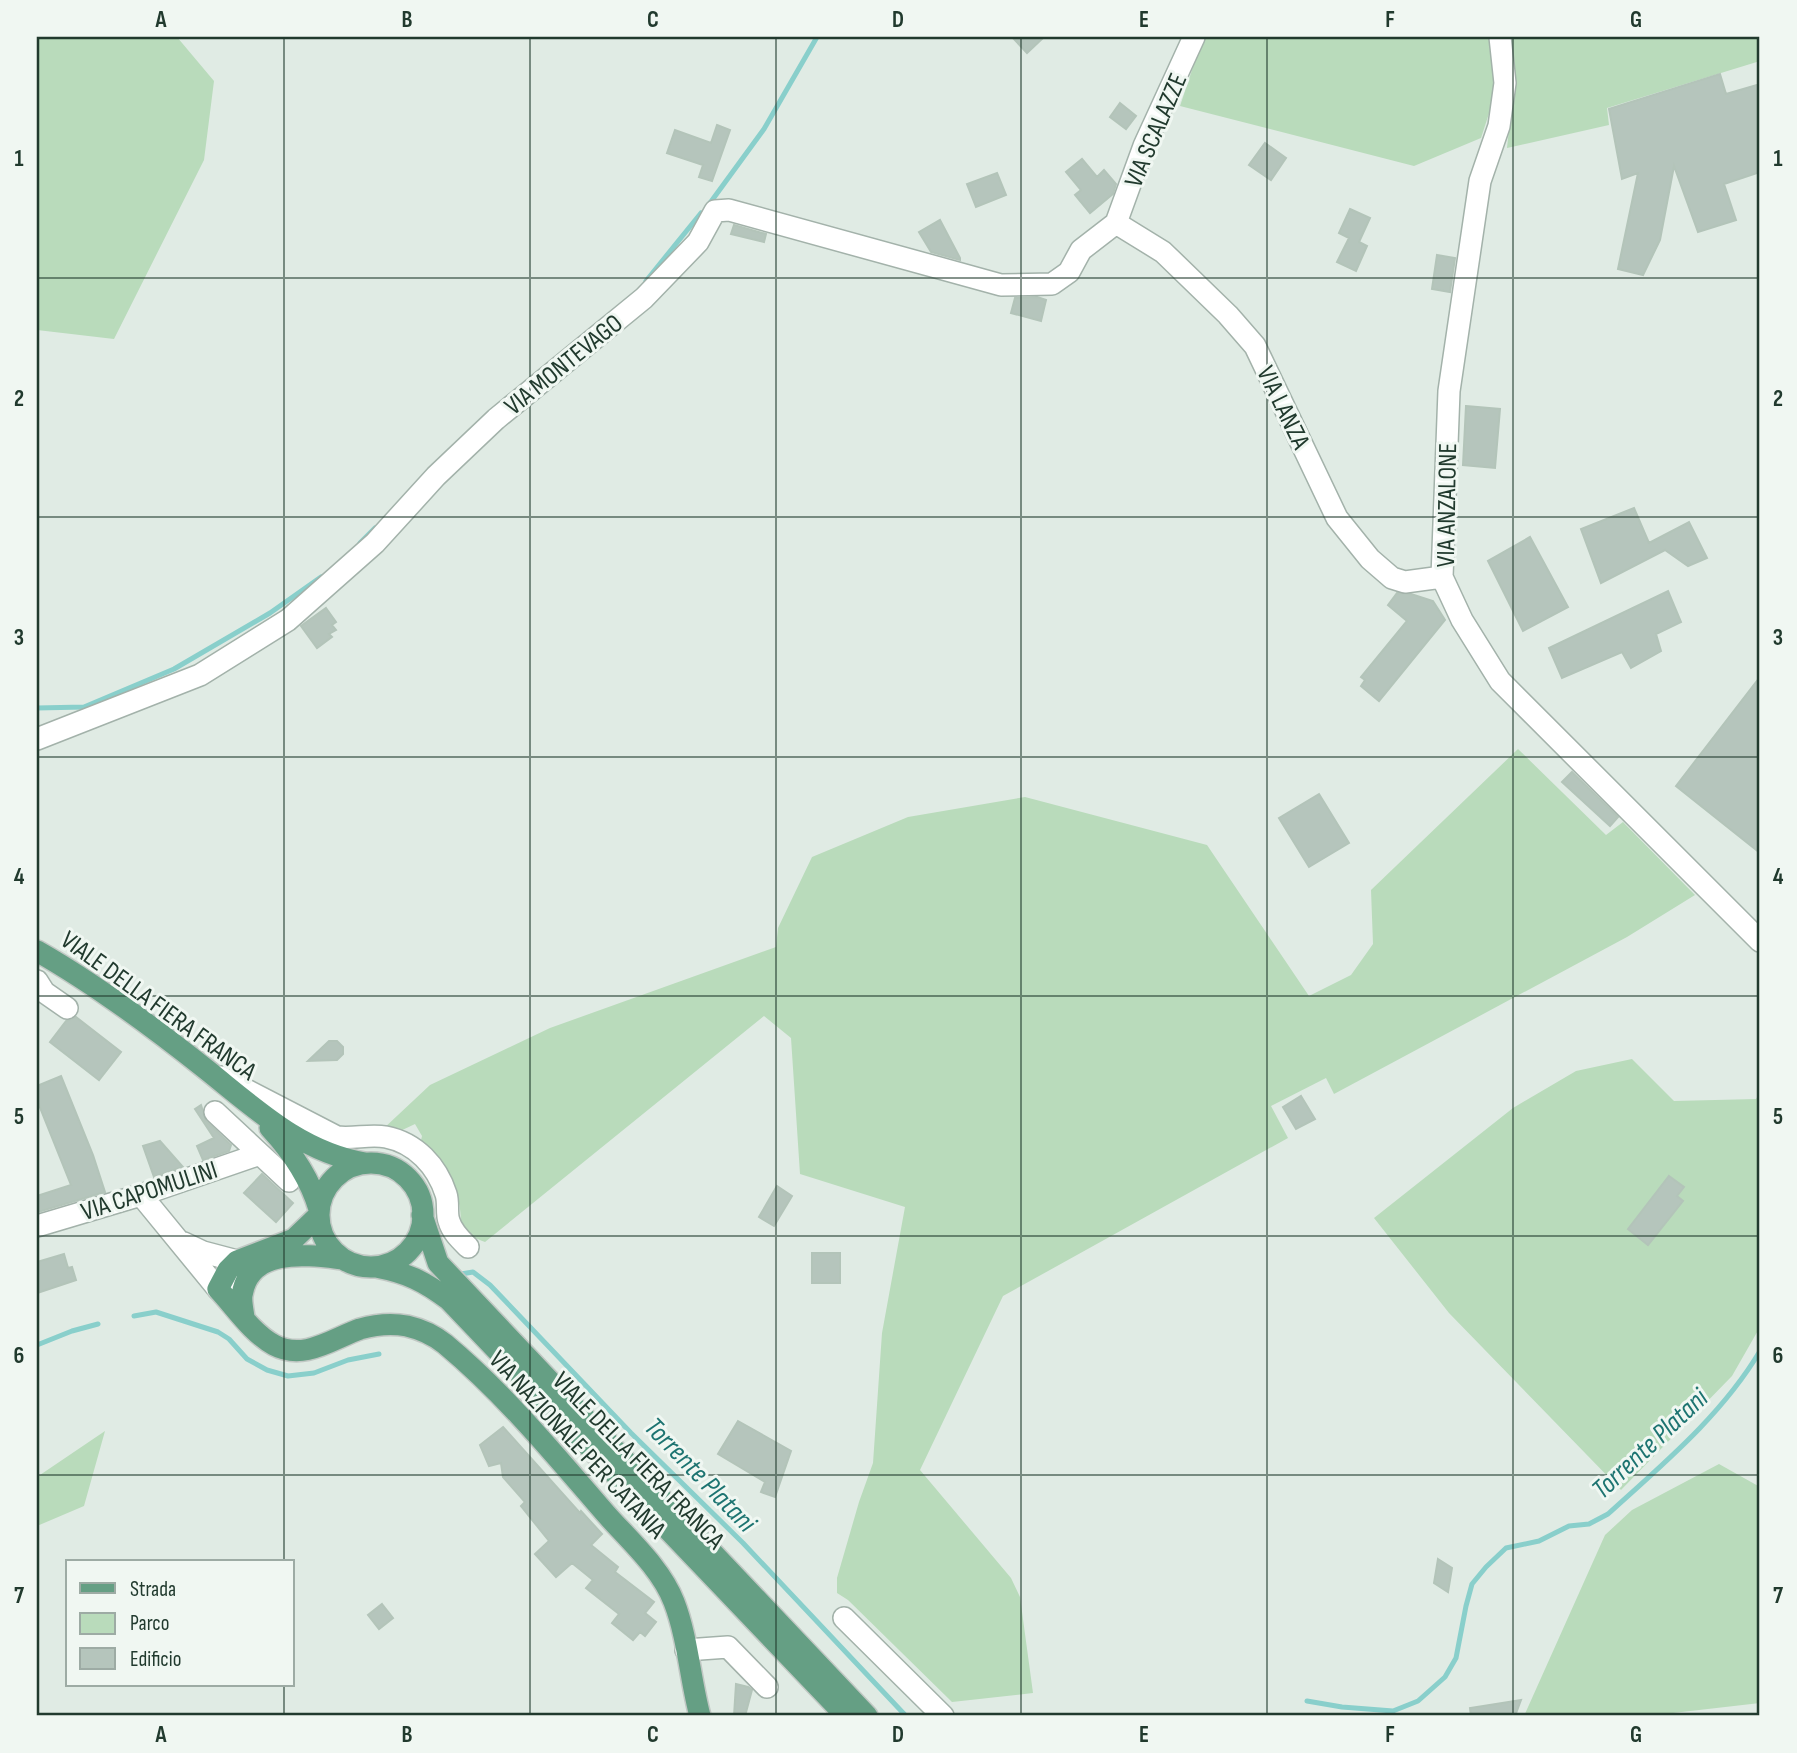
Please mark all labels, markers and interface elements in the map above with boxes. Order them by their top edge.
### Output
text: A [155,6,168,34]
text: B [402,6,413,34]
text: C [647,6,659,34]
text: D [892,6,904,34]
text: E [1139,6,1149,34]
text: F [1385,6,1395,34]
text: G [1630,6,1642,34]
street label: VIA SCALAZZE [1119,69,1194,192]
text: 1 [14,145,24,173]
text: 1 [1773,145,1783,173]
street label: VIA MONTEVAGO [499,308,629,422]
street label: VIA LANZA [1249,361,1316,455]
text: 2 [14,385,24,413]
text: 2 [1773,385,1783,413]
street label: VIA ANZALONE [1431,443,1464,568]
text: 3 [14,624,24,652]
text: 3 [1773,624,1783,652]
text: 4 [14,863,25,891]
text: 4 [1773,863,1784,891]
street label: VIALE DELLA FIERA FRANCA [54,925,263,1088]
text: 5 [14,1103,24,1131]
text: 5 [1773,1103,1783,1131]
street label: VIA CAPOMULINI [77,1155,222,1228]
text: 6 [14,1342,24,1370]
text: 6 [1773,1342,1783,1370]
street label: VIA NAZIONALE PER CATANIA [482,1345,673,1546]
street label: VIALE DELLA FIERA FRANCA [545,1366,731,1557]
water label: Torrente Platani [1585,1381,1716,1506]
water label: Torrente Platani [637,1411,763,1540]
legend [66,1560,294,1686]
text: Strada [130,1577,176,1602]
text: 7 [14,1582,24,1610]
text: 7 [1773,1582,1783,1610]
text: Parco [130,1611,169,1636]
text: Edificio [130,1647,181,1672]
text: A [155,1721,168,1749]
text: B [402,1721,413,1749]
text: C [647,1721,659,1749]
text: D [892,1721,904,1749]
text: E [1139,1721,1149,1749]
text: F [1385,1721,1395,1749]
text: G [1630,1721,1642,1749]

